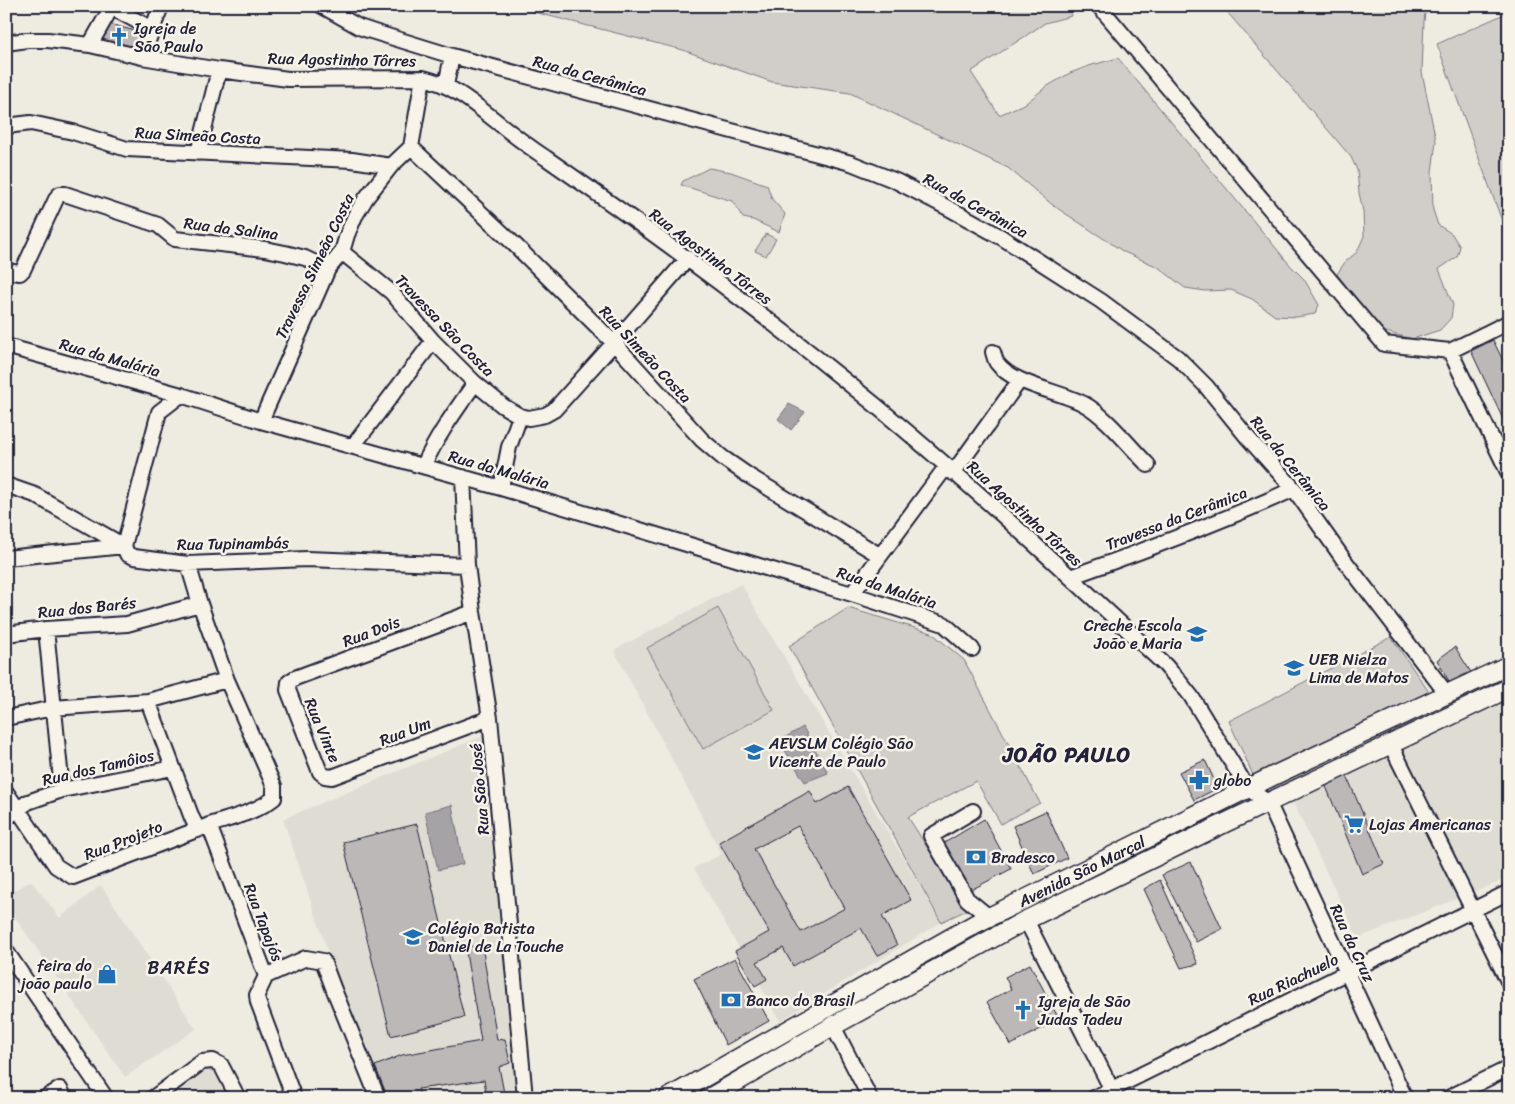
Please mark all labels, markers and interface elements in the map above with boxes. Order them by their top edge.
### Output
place label: Igreja de São Paulo [133,14,203,61]
church icon: Igreja de São Paulo [108,26,130,48]
street label: Rua Agostinho Tôrres [268,44,417,75]
street label: Rua da Cerâmica [530,46,650,105]
street label: Rua Simeão Costa [134,118,262,153]
street label: Rua da Cerâmica [918,164,1034,246]
street label: Travessa Simeão Costa [266,187,363,344]
street label: Rua Agostinho Tôrres [643,200,779,313]
street label: Rua da Salina [182,208,280,249]
street label: Travessa São Costa [387,267,502,384]
street label: Rua Simeão Costa [592,298,699,410]
street label: Rua da Malária [56,329,164,386]
street label: Rua da Cerâmica [1243,409,1339,518]
street label: Rua da Malária [445,441,553,498]
street label: Rua Agostinho Tôrres [960,453,1090,574]
street label: Travessa da Cerâmica [1101,478,1251,559]
street label: Rua Tupinambás [177,528,290,559]
street label: Rua da Malária [833,558,941,617]
street label: Rua dos Barés [36,588,138,627]
street label: Rua Dois [338,607,405,656]
place label: Creche Escola João e Maria [1084,611,1182,658]
school or university icon: Creche Escola João e Maria [1186,623,1208,645]
place label: UEB Nielza Lima de Matos [1309,645,1409,692]
school or university icon: UEB Nielza Lima de Matos [1283,657,1305,679]
street label: Rua Vinte [296,693,349,767]
street label: Rua Um [375,708,435,755]
place label: AEVSLM Colégio São Vicente de Paulo [768,729,913,776]
district label: JOÃO PAULO [1002,736,1131,774]
street label: Rua dos Tamôios [39,740,158,794]
school or university icon: AEVSLM Colégio São Vicente de Paulo [743,741,765,763]
street label: Rua São José [461,742,498,836]
place label: globo [1212,766,1251,795]
pharmacy icon: globo [1188,769,1210,791]
place label: Lojas Americanas [1369,810,1491,839]
street label: Rua Projeto [80,812,167,869]
supermarket icon: Lojas Americanas [1343,813,1365,835]
street label: Avenida São Marçal [1012,827,1151,916]
place label: Bradesco [991,843,1055,872]
bank icon: Bradesco [965,846,987,868]
street label: Rua Tapajós [235,879,292,966]
street label: Rua da Cruz [1322,899,1384,988]
place label: Colégio Batista Daniel de La Touche [428,914,564,961]
school or university icon: Colégio Batista Daniel de La Touche [402,926,424,948]
street label: Rua Riachuelo [1243,945,1344,1014]
place label: feira do joão paulo [17,951,92,998]
district label: BARÉS [147,951,211,984]
shop icon: feira do joão paulo [96,963,118,985]
place label: Banco do Brasil [746,986,855,1015]
place label: Igreja de São Judas Tadeu [1037,987,1131,1034]
bank icon: Banco do Brasil [720,989,742,1011]
church icon: Igreja de São Judas Tadeu [1012,999,1034,1021]

